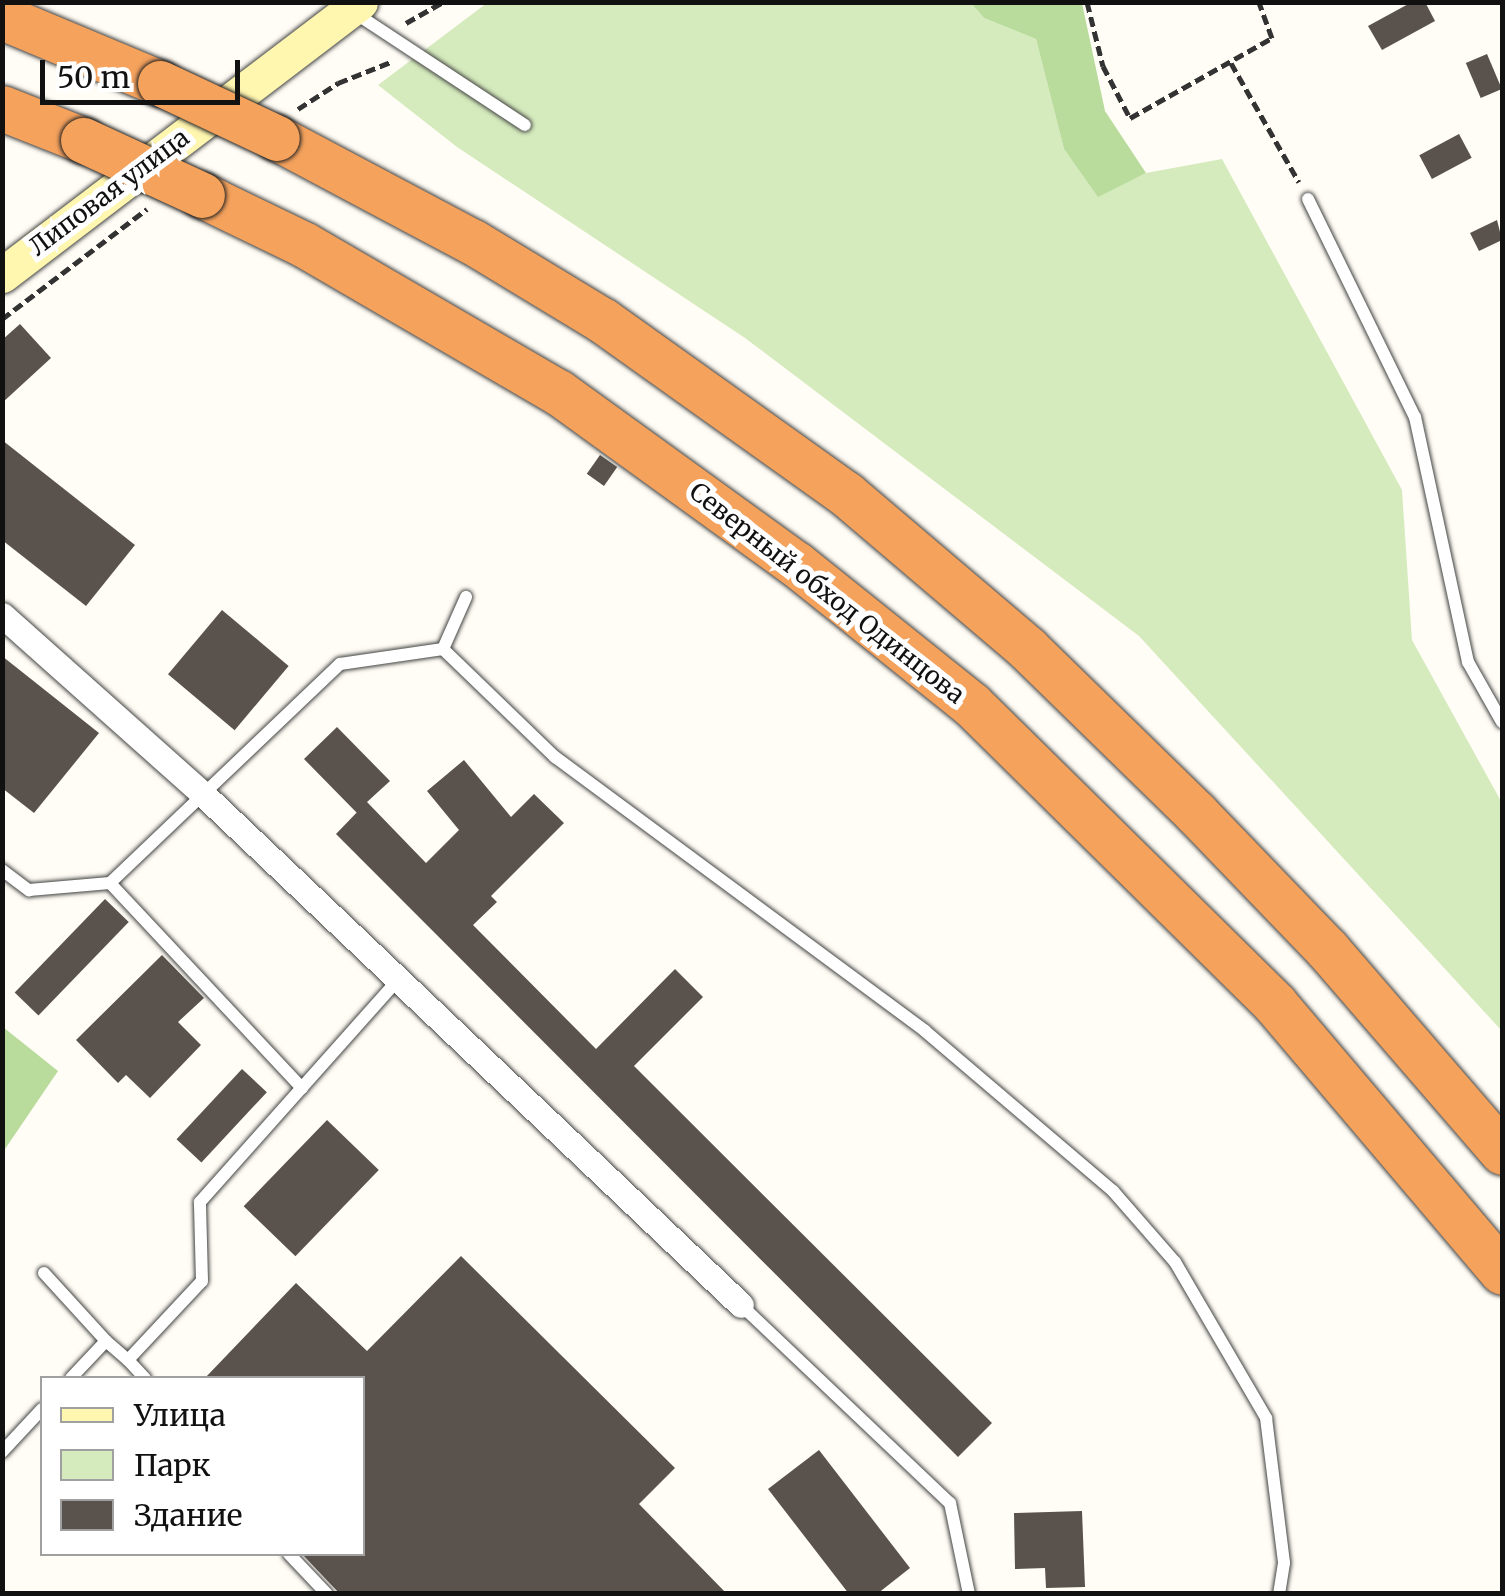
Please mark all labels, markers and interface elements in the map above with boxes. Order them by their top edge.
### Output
scale bar [45,40,245,102]
text: 50 m [57,58,130,96]
street label: Липовая улица [23,122,195,262]
street label: Северный обход Одинцова [683,476,971,710]
legend [40,1376,365,1556]
text: Улица [134,1396,226,1434]
text: Парк [134,1446,210,1484]
text: Здание [134,1496,242,1534]

